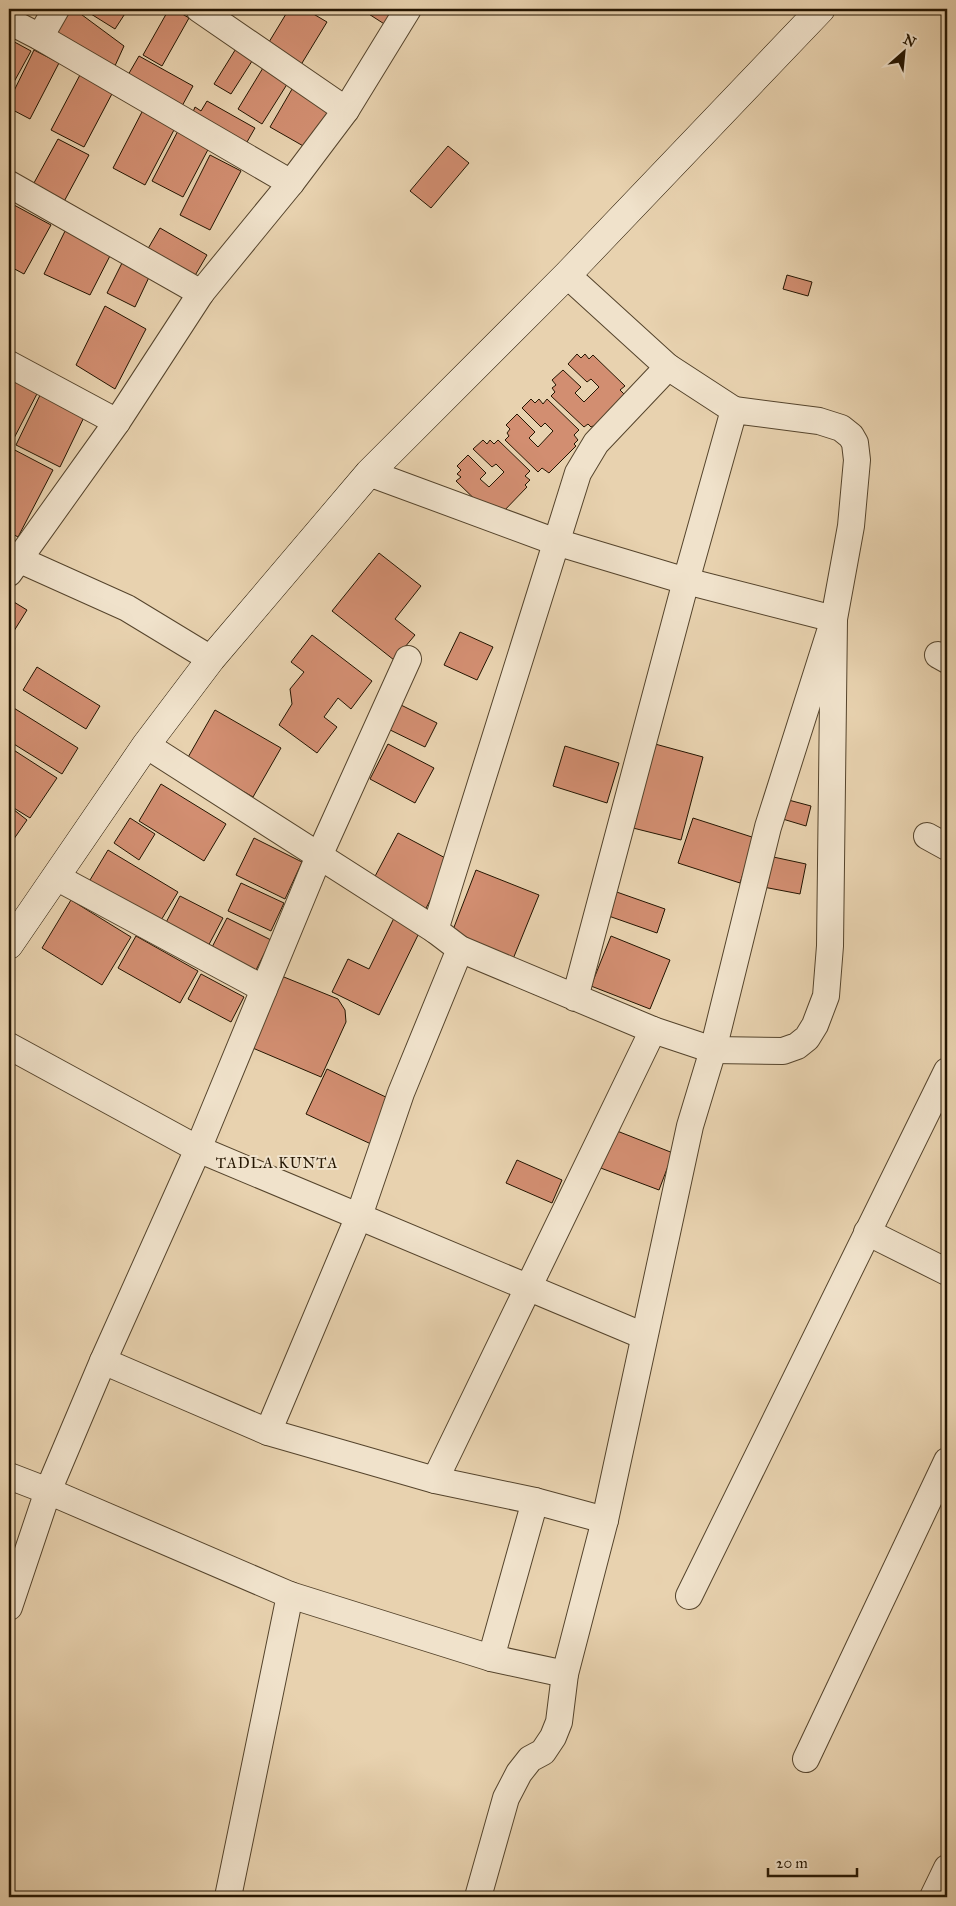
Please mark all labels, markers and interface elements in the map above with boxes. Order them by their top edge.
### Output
north arrow [878,28,928,78]
text: N [901,31,919,51]
district label: TADLA KUNTA [216,1154,338,1172]
scale bar [768,1846,857,1878]
text: 20 m [776,1854,808,1872]

